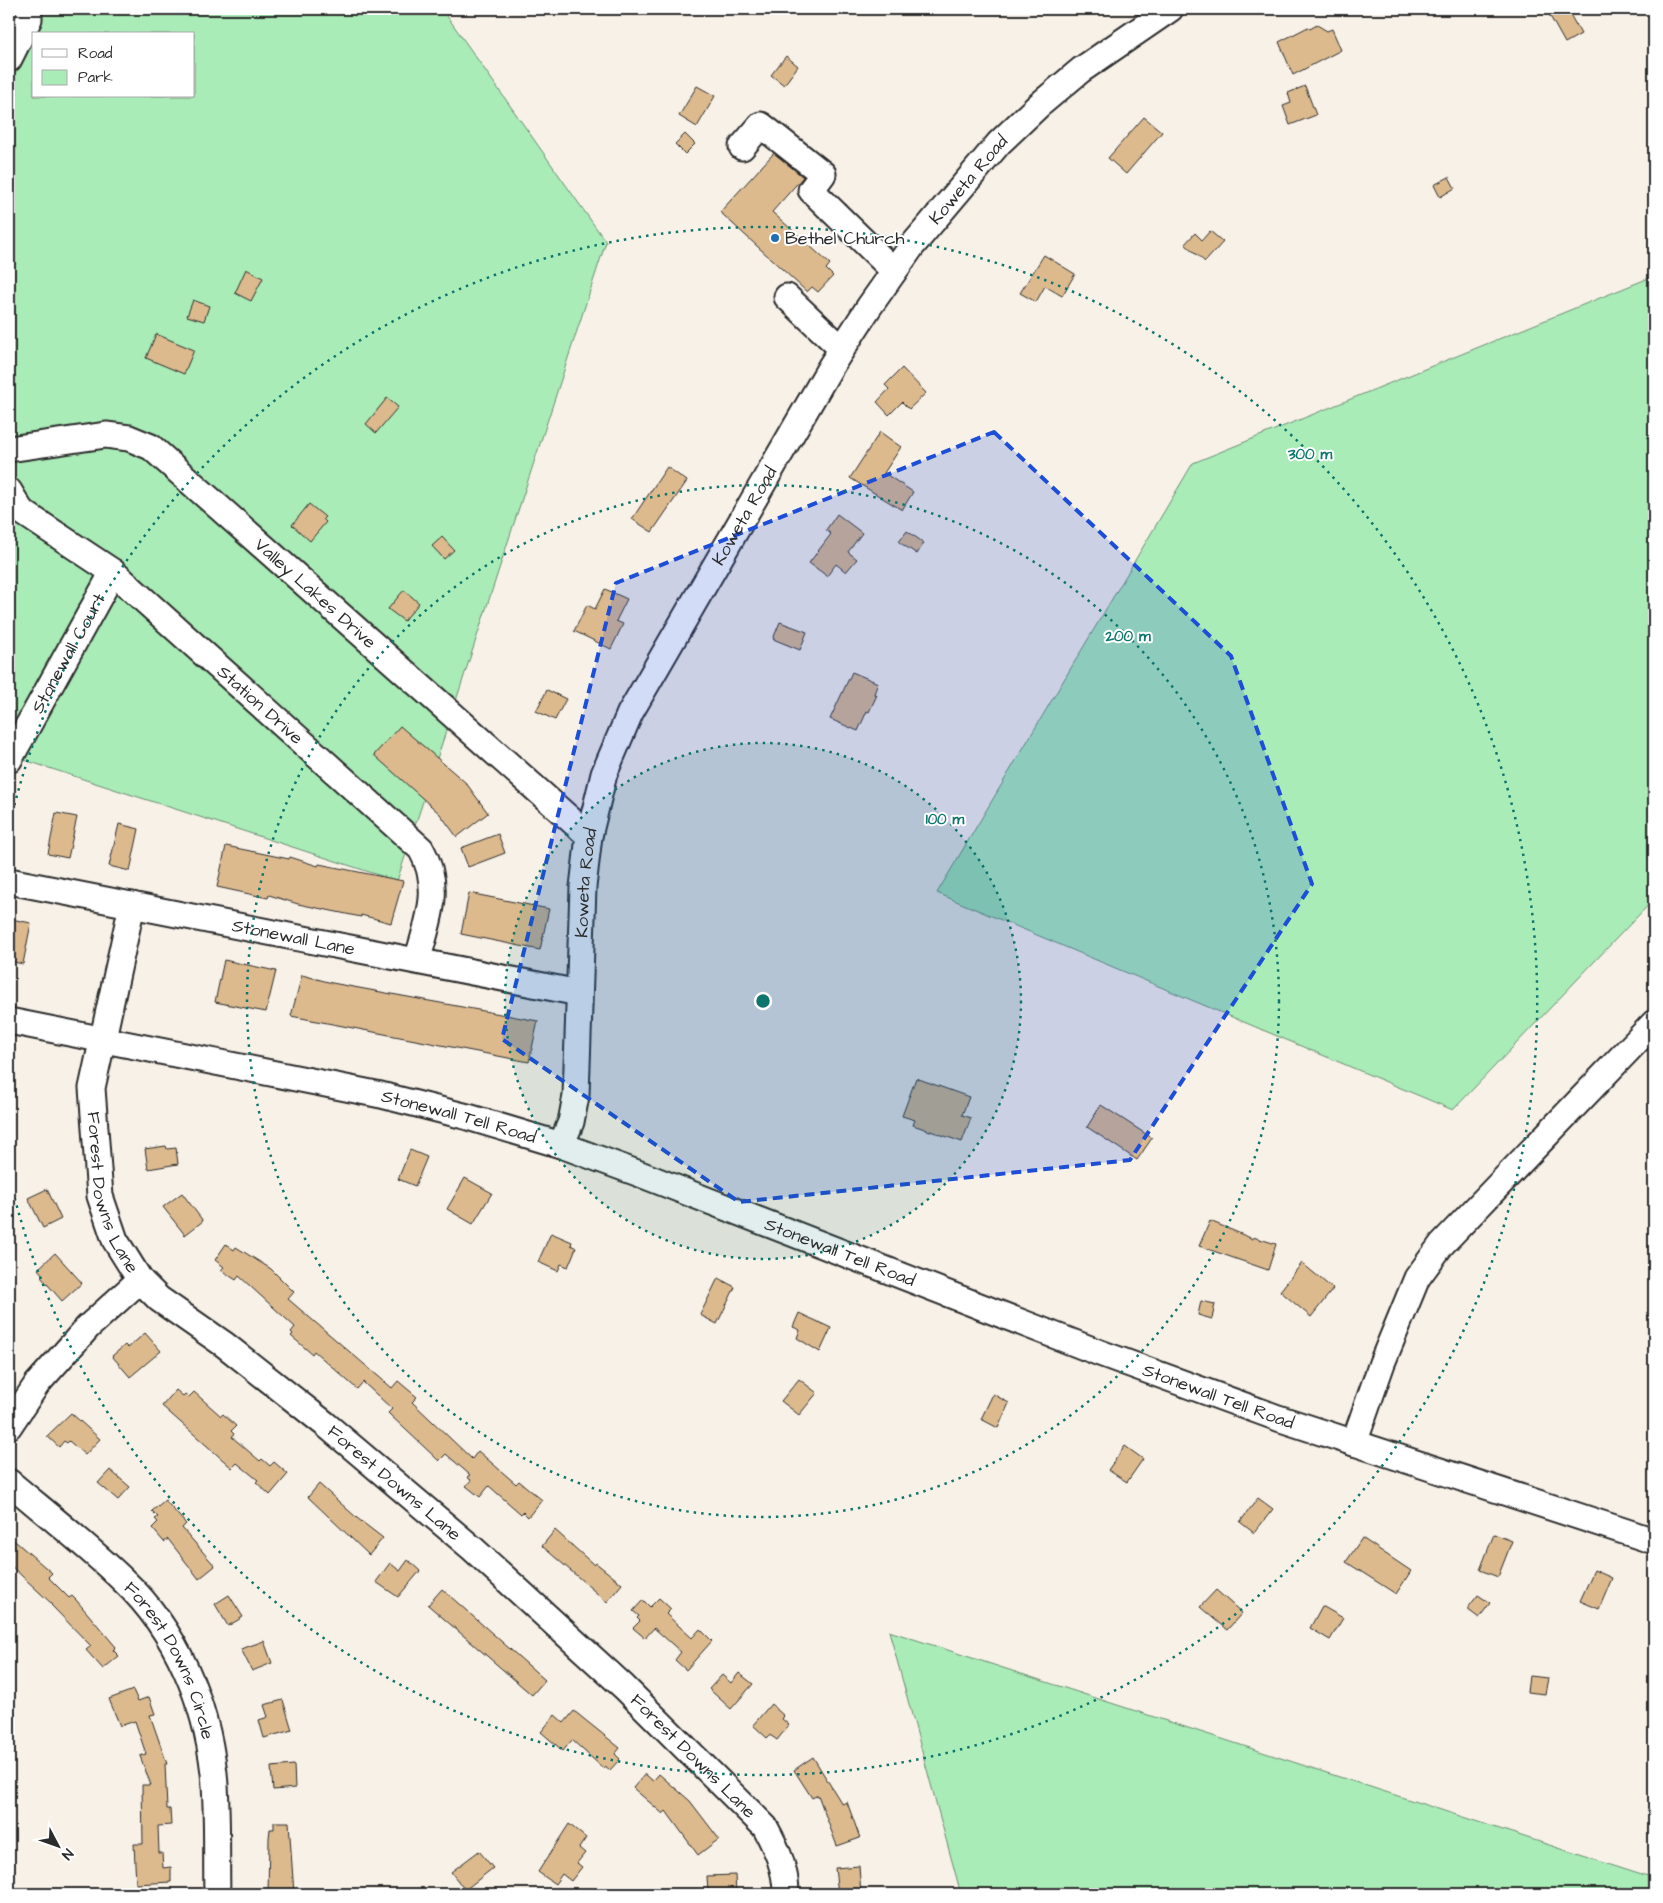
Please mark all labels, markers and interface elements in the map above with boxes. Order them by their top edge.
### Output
legend [32,32,195,98]
text: Road [78,43,113,64]
text: Park [78,67,113,88]
street label: Koweta Road [923,129,1013,230]
place label: Bethel Church [785,226,905,251]
marker: Bethel Church [769,232,781,244]
text: 300 m [1287,444,1332,465]
street label: Koweta Road [706,462,783,570]
street label: Valley Lakes Drive [249,533,382,655]
street label: Stonewall Court [25,588,112,718]
text: 200 m [1104,626,1151,647]
street label: Station Drive [212,660,309,750]
text: 100 m [926,809,965,830]
street label: Koweta Road [569,825,604,938]
street label: Stonewall Lane [230,913,357,962]
centre of rings [754,992,772,1010]
street label: Stonewall Tell Road [379,1084,539,1150]
street label: Forest Downs Lane [81,1111,145,1278]
street label: Stonewall Tell Road [761,1212,919,1293]
street label: Stonewall Tell Road [1139,1358,1297,1435]
street label: Forest Downs Lane [322,1419,467,1547]
street label: Forest Downs Circle [118,1576,220,1742]
street label: Forest Downs Lane [625,1688,762,1824]
north arrow [32,1820,82,1870]
text: N [56,1844,77,1864]

